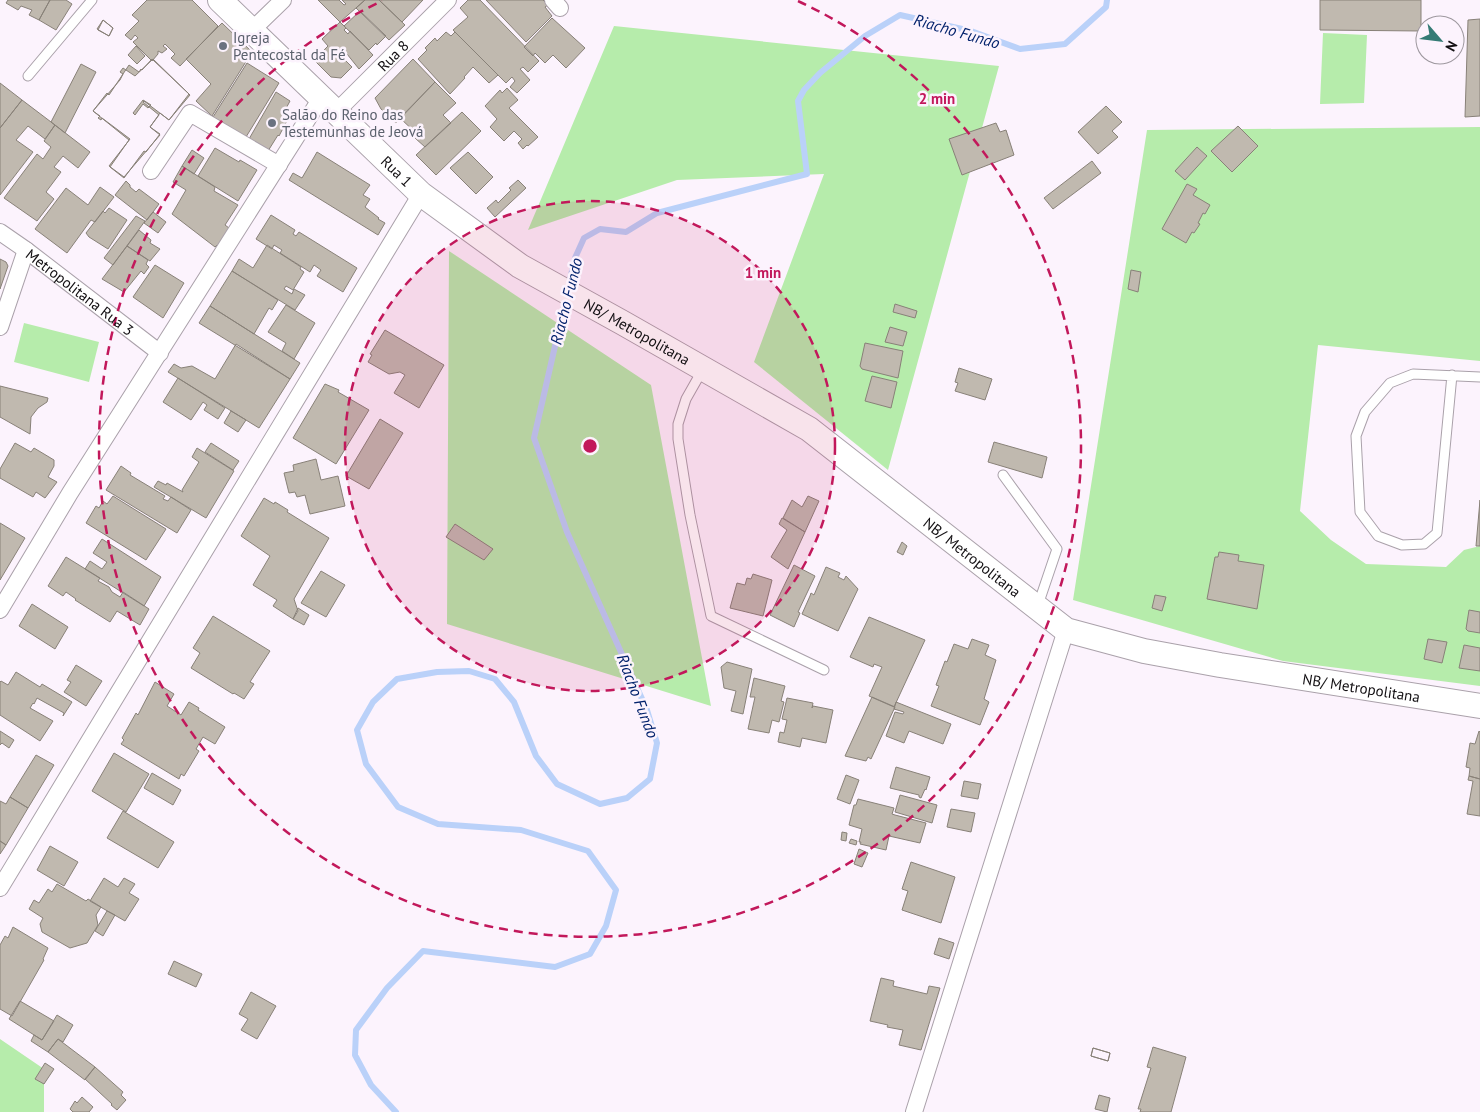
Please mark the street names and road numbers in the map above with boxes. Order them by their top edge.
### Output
street label: Rua 8 [373,36,412,75]
street label: Rua 1 [377,151,417,190]
street label: Metropolitana Rua 3 [22,244,138,339]
street label: NB/ Metropolitana [581,294,694,369]
street label: NB/ Metropolitana [920,513,1025,601]
street label: NB/ Metropolitana [1301,669,1421,706]

